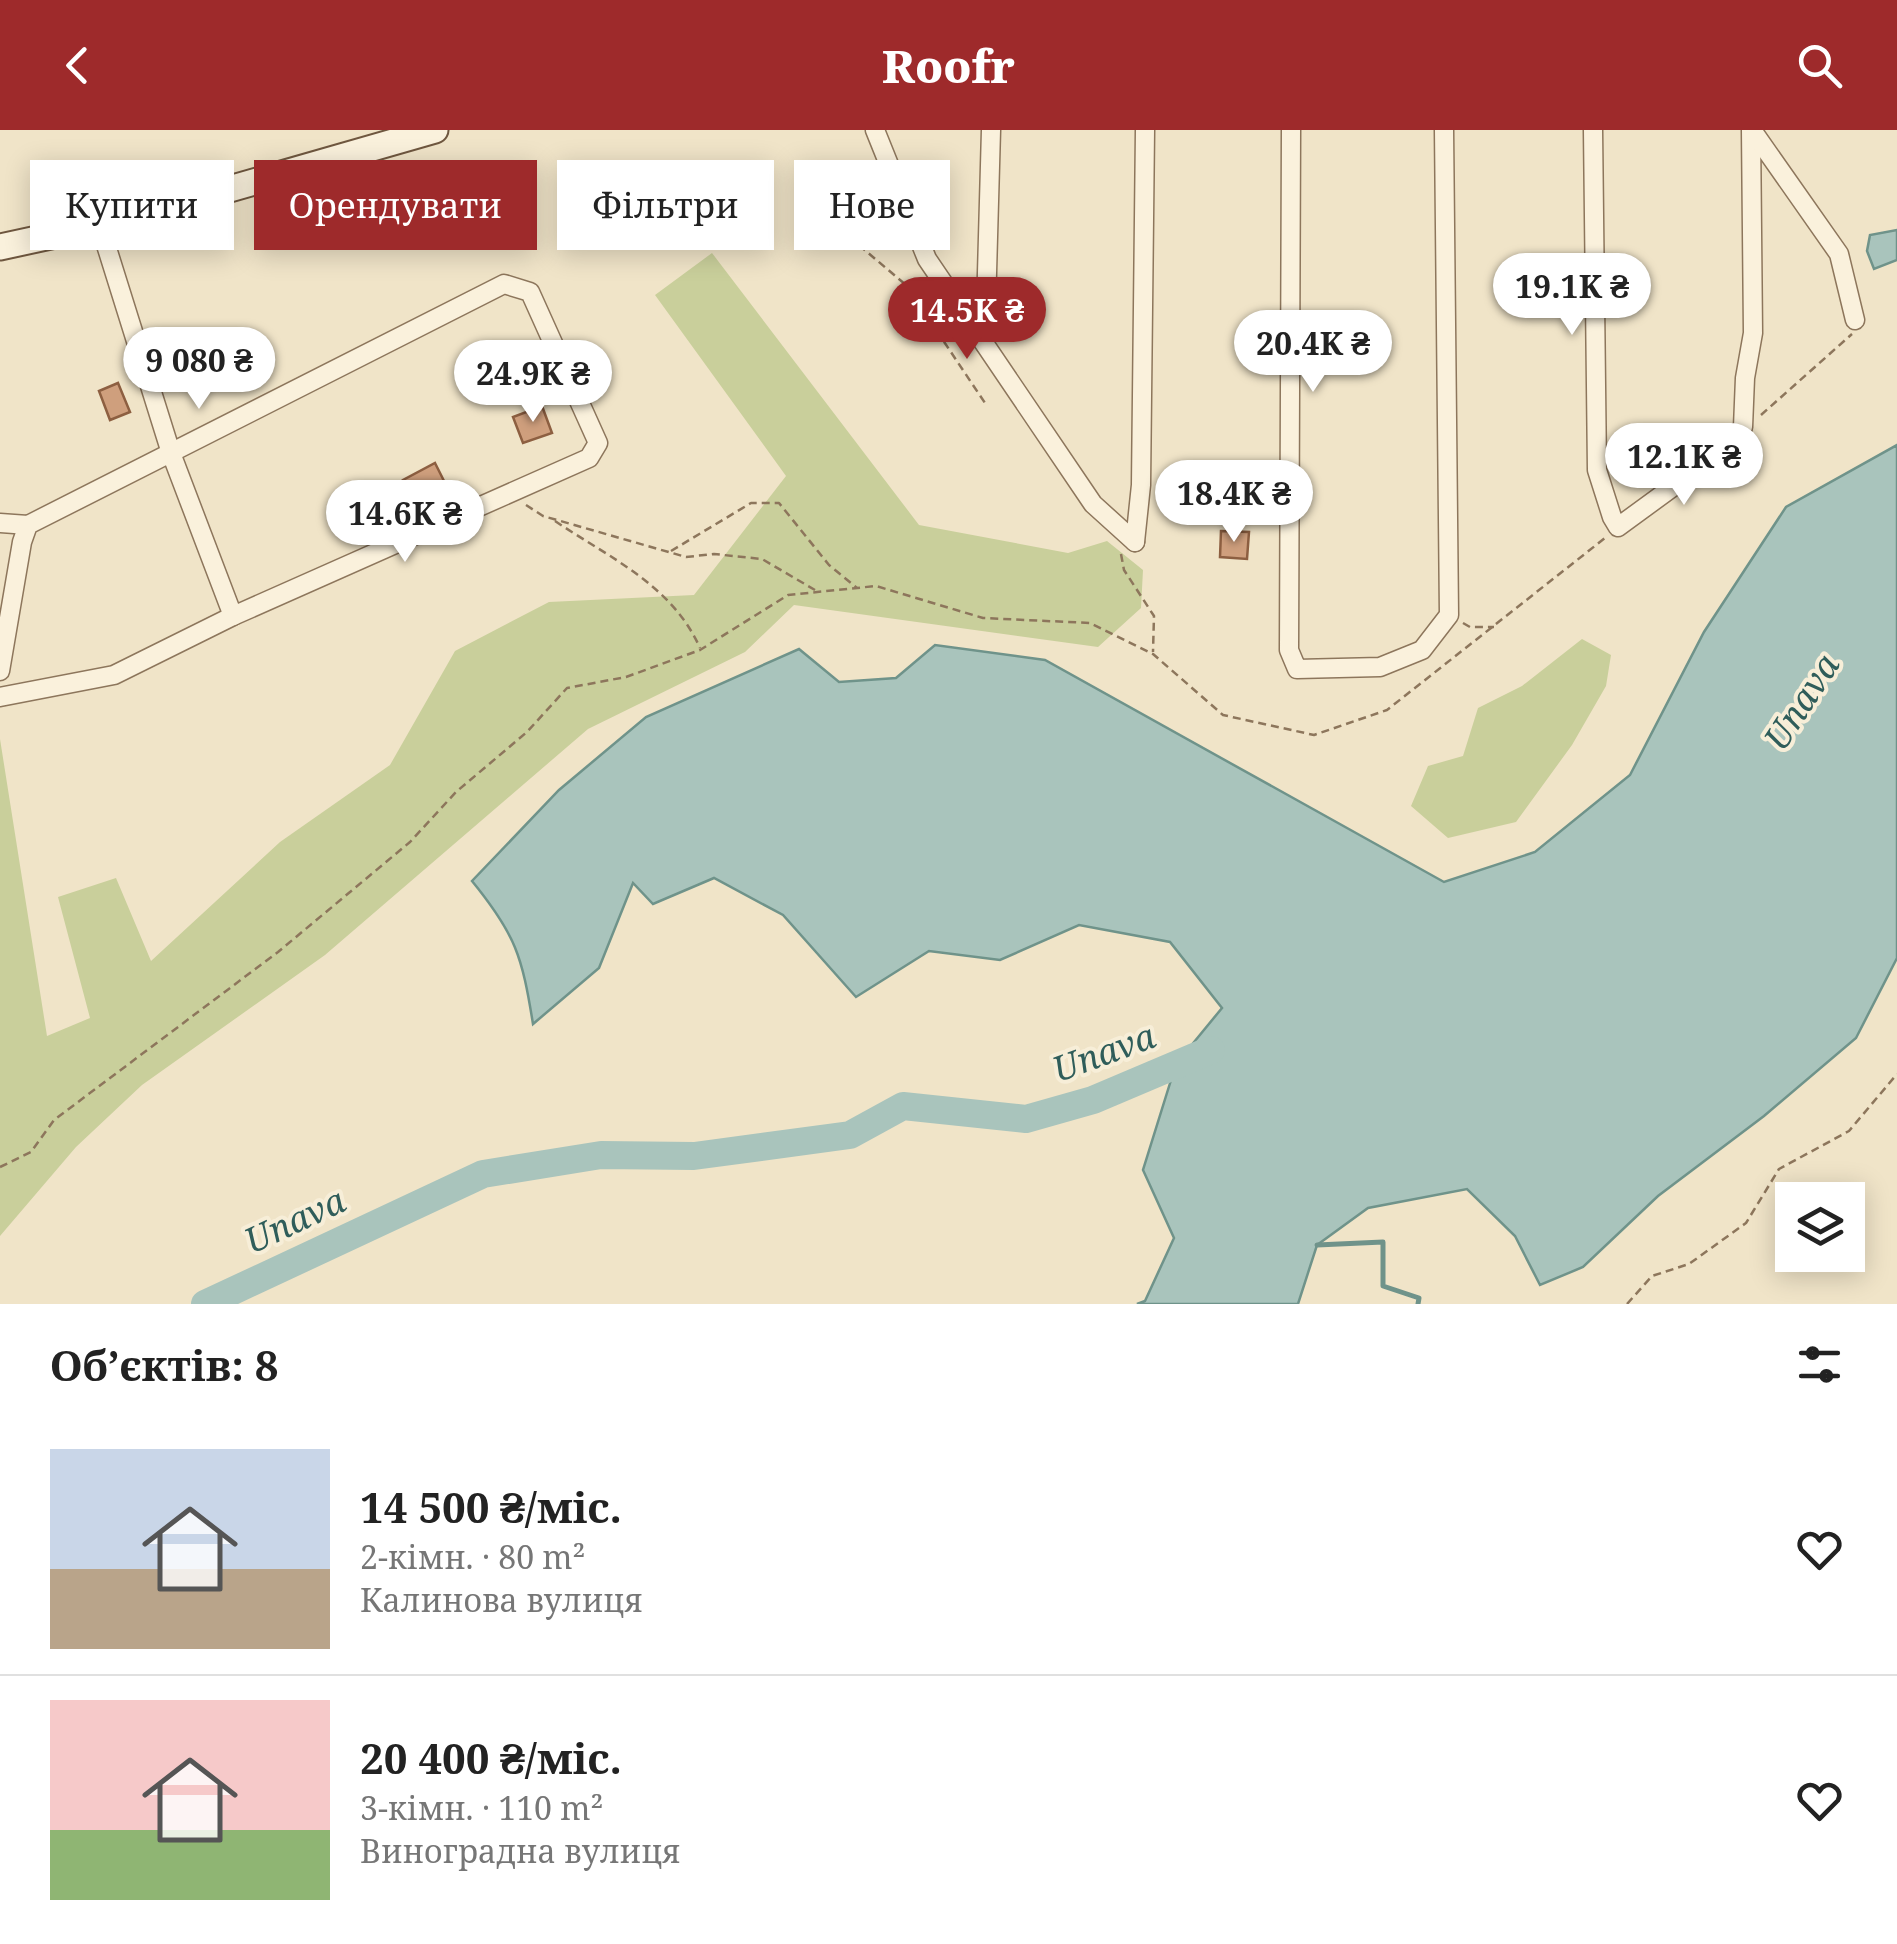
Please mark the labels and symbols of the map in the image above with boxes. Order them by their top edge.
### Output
pin: 19.1K ₴ [1480,253,1664,338]
pin: 14.5K ₴ [875,277,1059,362]
pin: 20.4K ₴ [1221,310,1405,395]
pin: 9 080 ₴ [107,327,291,412]
pin: 24.9K ₴ [441,340,625,425]
pin: 12.1K ₴ [1592,423,1776,508]
pin: 18.4K ₴ [1142,460,1326,545]
pin: 14.6K ₴ [313,480,497,565]
water label: Unava [1752,643,1850,758]
water label: Unava [1046,1011,1162,1092]
water label: Unava [236,1176,353,1263]

